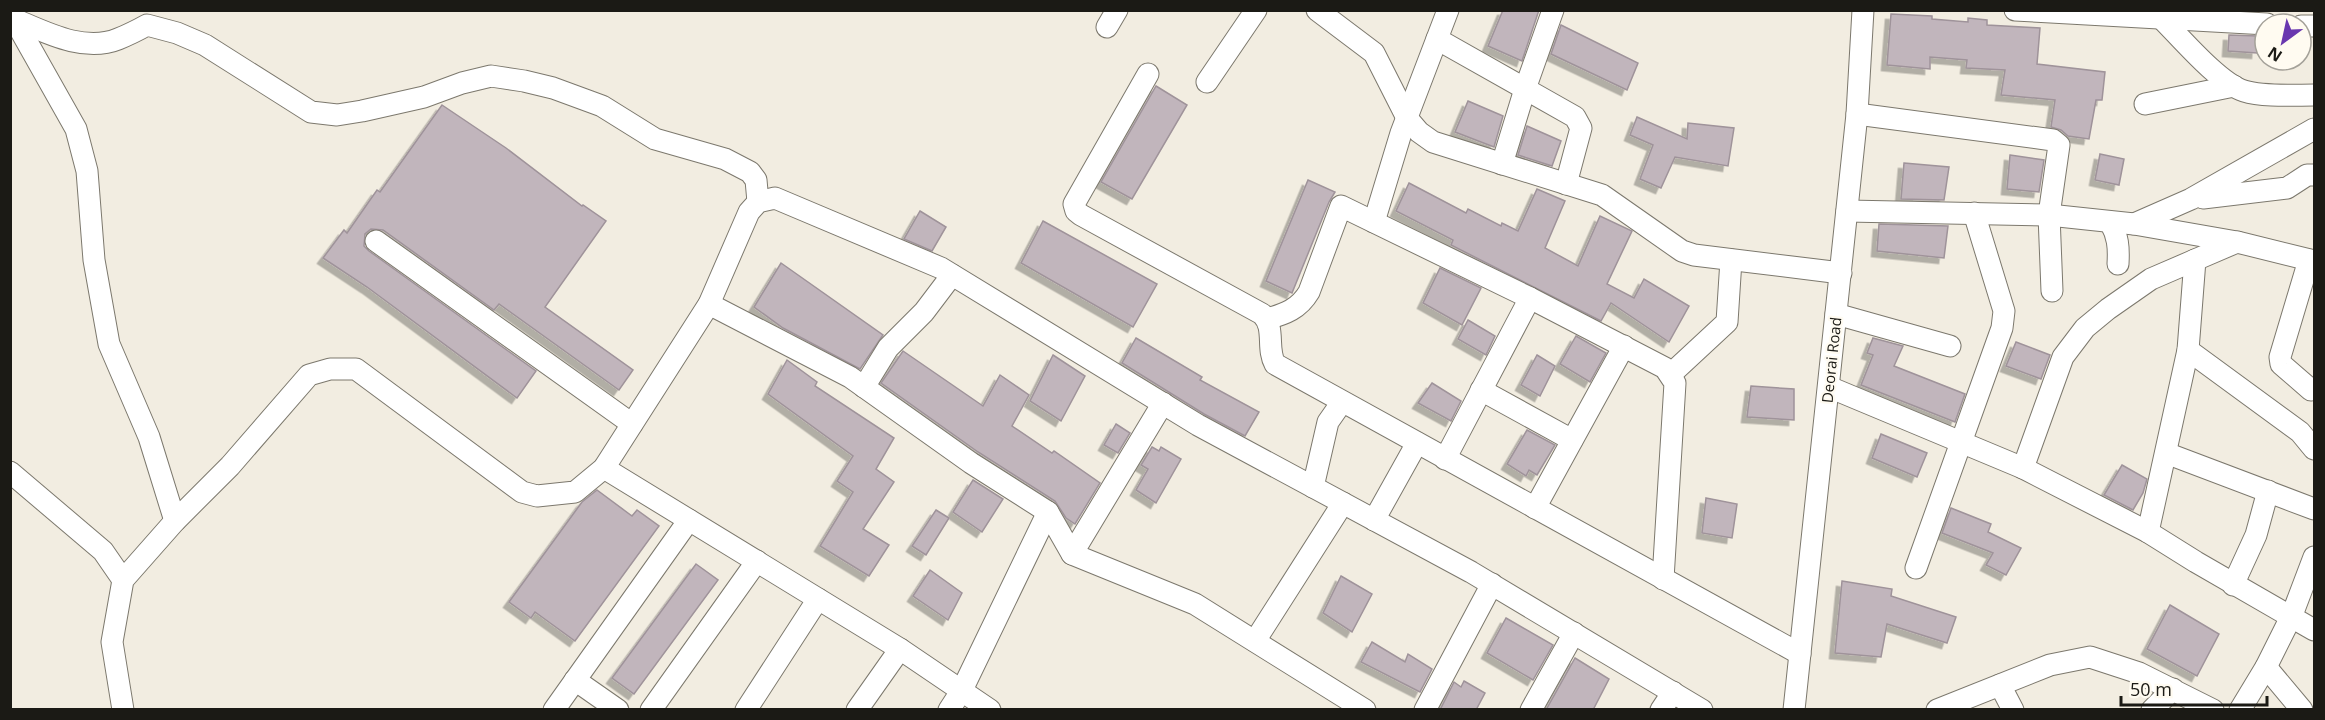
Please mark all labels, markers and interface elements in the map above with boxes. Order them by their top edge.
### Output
north arrow [2253,12,2313,72]
text: N [2263,42,2286,67]
street label: Deorai Road [1817,316,1845,404]
scale bar [2121,669,2266,707]
text: 50 m [2130,677,2172,701]

